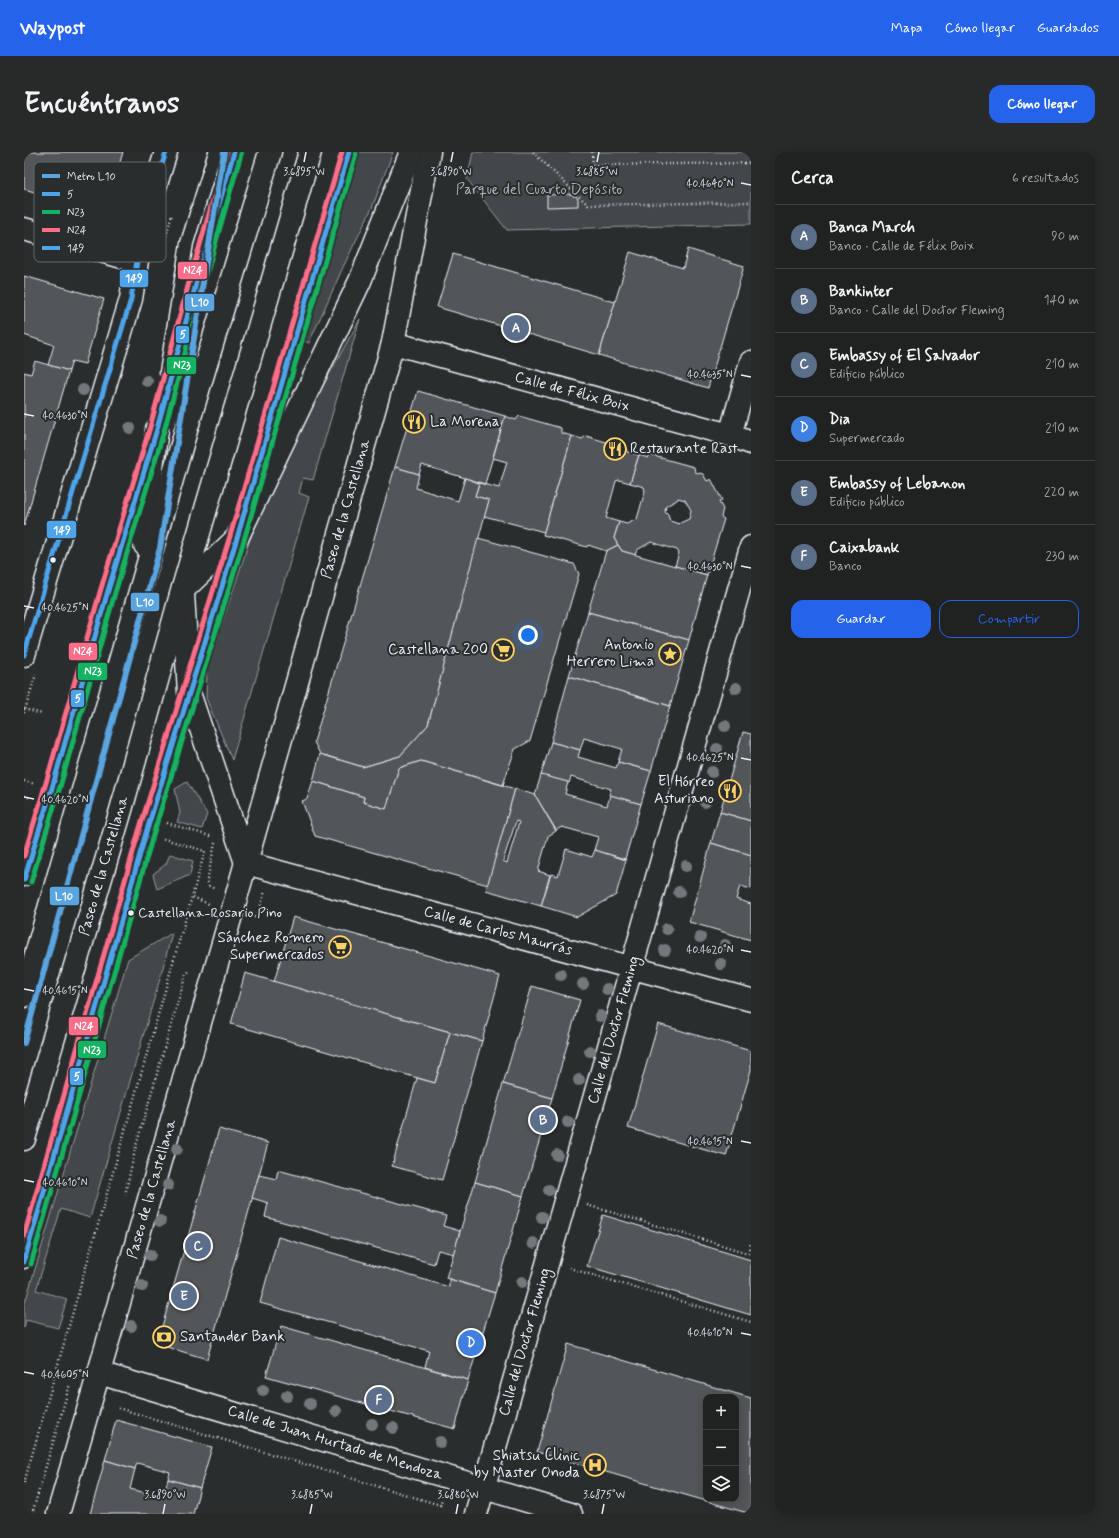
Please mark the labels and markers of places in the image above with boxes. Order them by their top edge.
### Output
pin: A [503,313,529,343]
restaurant icon: La Morena [401,409,427,435]
place label: La Morena [430,412,500,432]
restaurant icon: Restaurante Rast [602,436,628,462]
place label: Restaurante Rast [630,439,738,459]
unlabelled marker [48,555,58,565]
place label: Antonio Herrero Lima [567,635,654,672]
supermarket icon: Castellana 200 [490,637,516,663]
place label: Castellana 200 [388,640,488,660]
place icon: Antonio Herrero Lima [657,641,683,667]
place label: El Hórreo Asturiano [654,772,714,809]
restaurant icon: El Hórreo Asturiano [717,778,743,804]
place label: Castellana-Rosario Pino [138,904,282,922]
marker: Castellana-Rosario Pino [126,908,136,918]
place label: Sánchez Romero Supermercados [218,928,324,965]
supermarket icon: Sánchez Romero Supermercados [327,934,353,960]
pin: B [530,1105,556,1135]
pin: C [185,1231,211,1261]
pin: E [171,1281,197,1311]
bank icon: Santander Bank [151,1324,177,1350]
place label: Santander Bank [180,1327,285,1347]
pin: D [458,1328,484,1358]
pin: F [366,1385,392,1415]
place label: Shiatsu Clinic by Master Onoda [474,1446,580,1483]
hospital icon: Shiatsu Clinic by Master Onoda [582,1452,608,1478]

